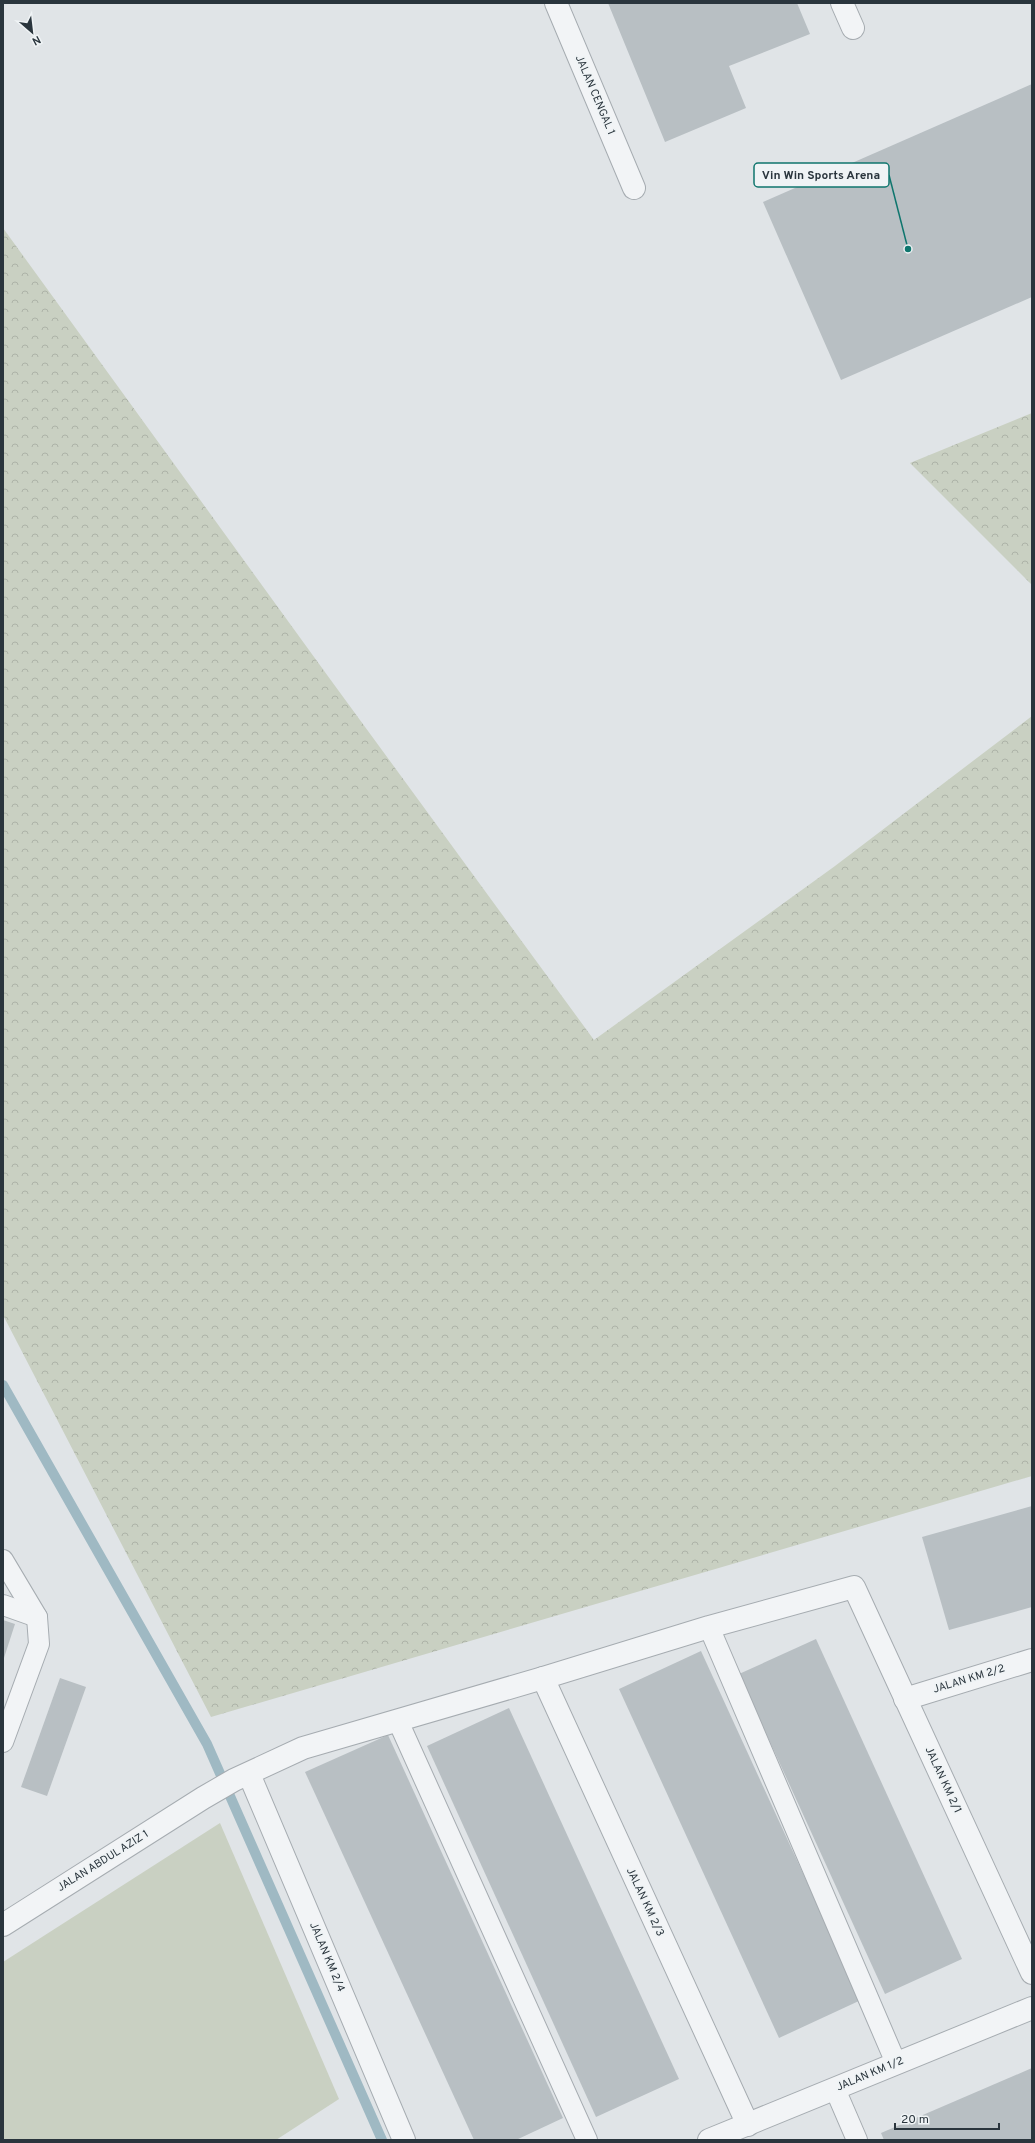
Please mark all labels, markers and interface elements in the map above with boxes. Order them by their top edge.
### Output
north arrow [12,12,52,52]
text: N [29,32,43,48]
street label: JALAN CENGAL 1 [572,53,618,137]
callout: Vin Win Sports Arena [754,163,889,187]
text: Vin Win Sports Arena [762,168,880,184]
street label: JALAN KM 2/2 [931,1661,1007,1697]
street label: JALAN KM 2/1 [922,1745,964,1815]
street label: JALAN ABDUL AZIZ 1 [55,1827,151,1895]
street label: JALAN KM 2/3 [623,1865,667,1939]
street label: JALAN KM 2/4 [306,1920,348,1994]
street label: JALAN KM 1/2 [834,2054,906,2094]
scale bar [895,2105,999,2131]
text: 20 m [901,2112,929,2128]

